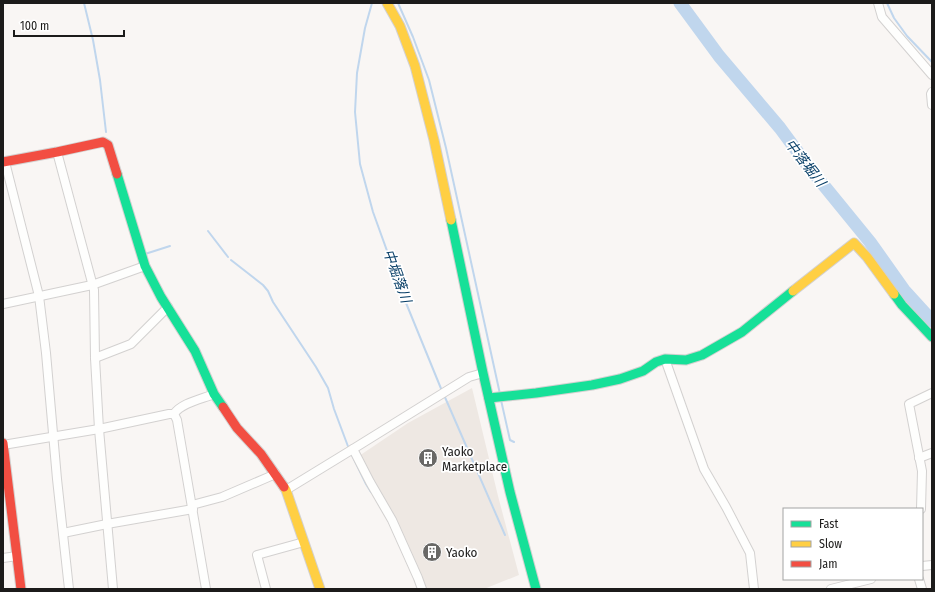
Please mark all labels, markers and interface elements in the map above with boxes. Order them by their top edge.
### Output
scale bar [14,12,124,38]
text: 100 m [20,19,49,33]
water label: 中落堀川 [781,136,830,192]
water label: 中堀落川 [379,247,415,307]
place label: Yaoko Marketplace [442,444,507,474]
building icon: Yaoko Marketplace [417,447,439,469]
legend [783,508,923,580]
text: Fast [819,517,838,531]
text: Slow [819,537,842,551]
building icon: Yaoko [421,541,443,563]
place label: Yaoko [446,545,478,560]
text: Jam [819,557,837,571]

